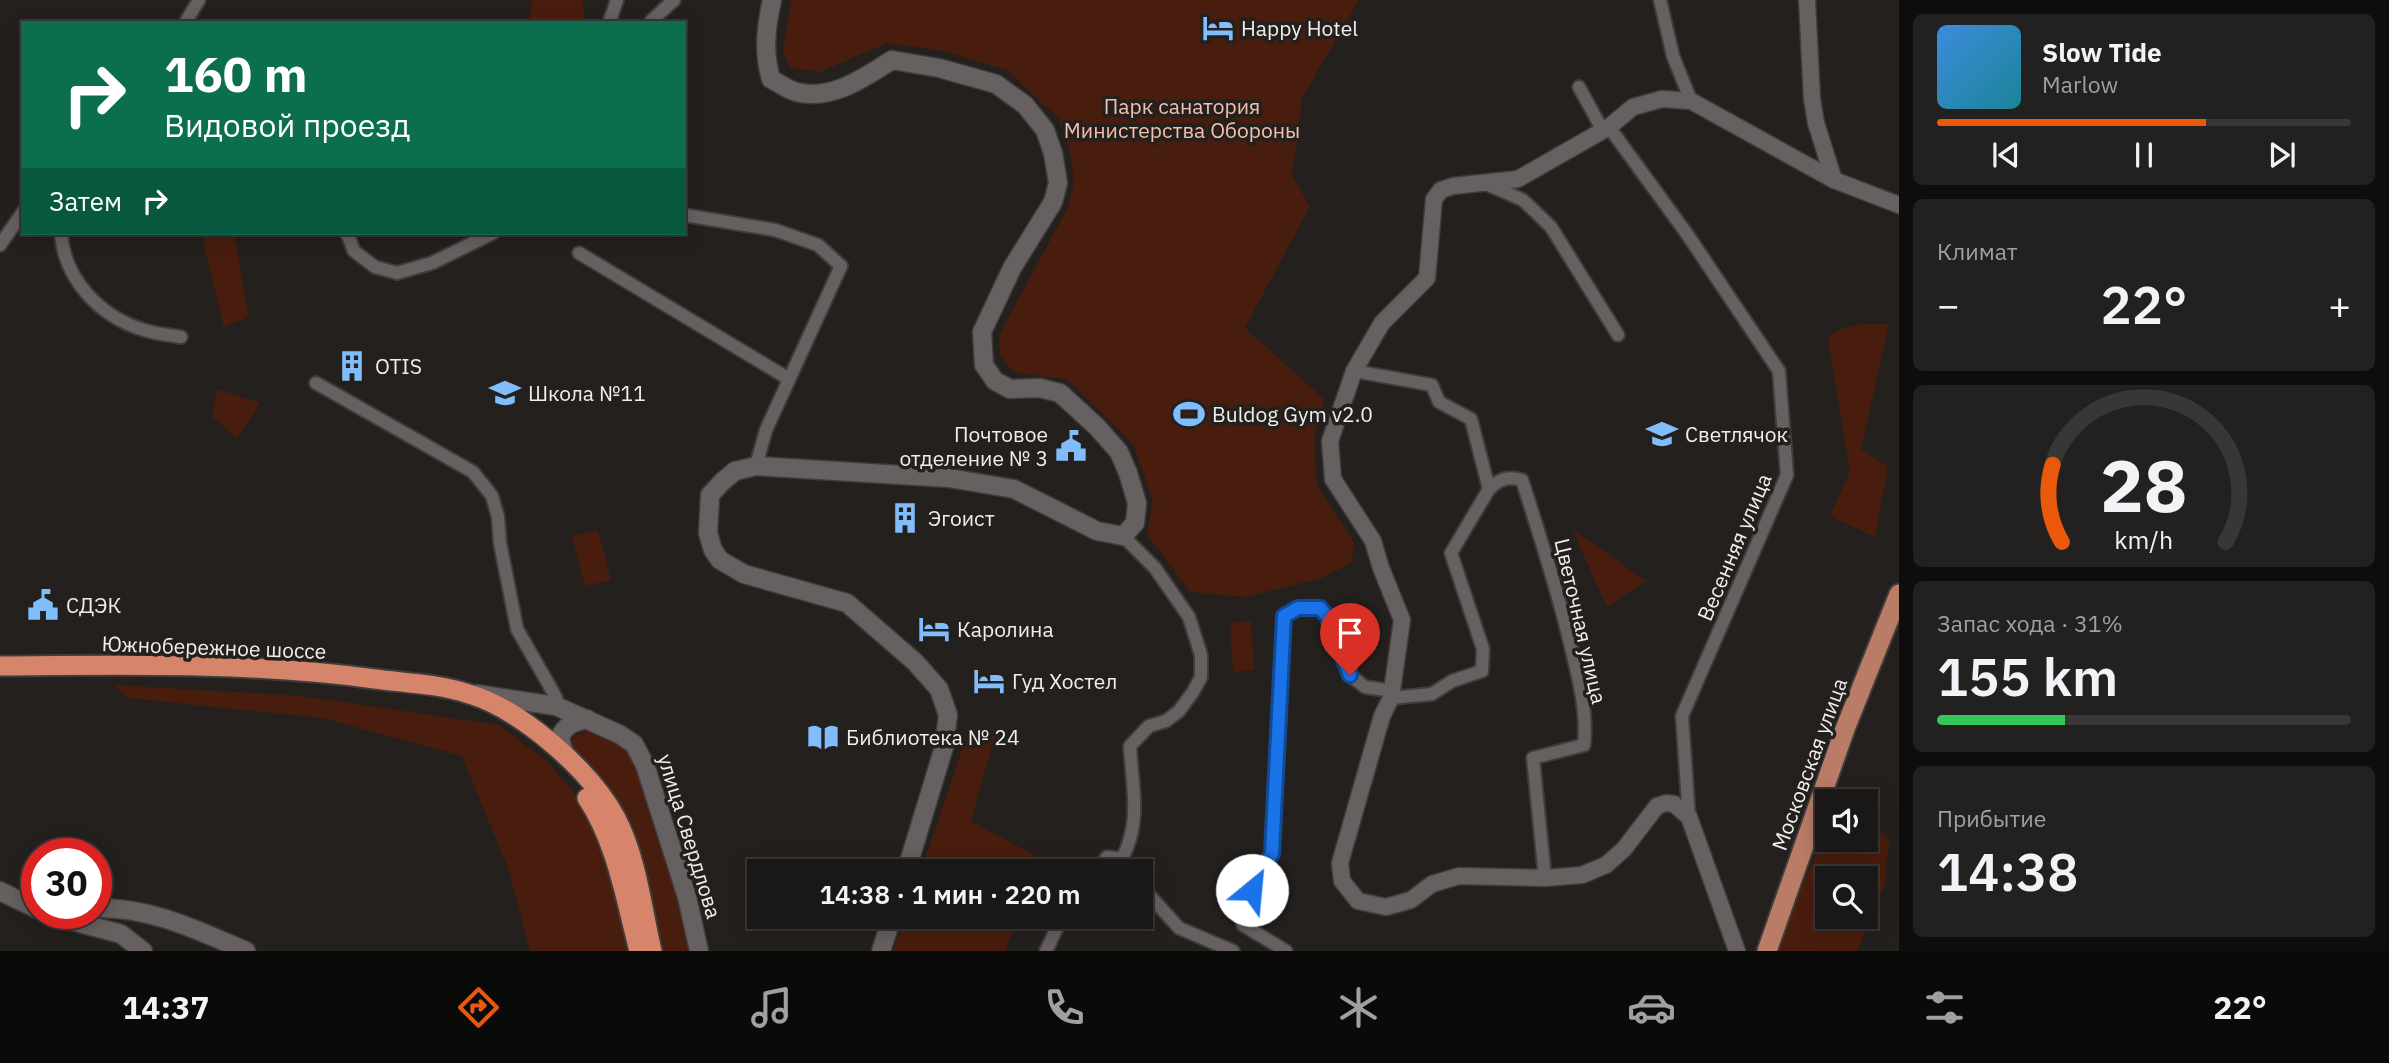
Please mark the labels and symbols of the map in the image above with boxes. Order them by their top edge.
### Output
hotel icon: Happy Hotel [1201,11,1235,45]
place label: Happy Hotel [1241,14,1358,42]
park label: Парк санатория Министерства Обороны [1064,92,1300,144]
building icon: OTIS [335,349,369,383]
place label: OTIS [375,352,422,380]
school or university icon: Школа №11 [488,376,522,410]
place label: Школа №11 [528,379,646,407]
sports icon: Buldog Gym v2.0 [1172,397,1206,431]
place label: Buldog Gym v2.0 [1212,400,1373,428]
school or university icon: Светлячок [1645,417,1679,451]
place label: Почтовое отделение № 3 [899,420,1048,472]
place label: Светлячок [1685,420,1788,448]
public building icon: Почтовое отделение № 3 [1054,429,1088,463]
street label: Весенняя улица [1690,469,1778,625]
building icon: Эгоист [888,501,922,535]
place label: Эгоист [928,504,995,532]
street label: Цветочная улица [1548,536,1614,706]
public building icon: СДЭК [26,588,60,622]
place label: СДЭК [66,591,121,619]
pin [1320,603,1380,675]
hotel icon: Каролина [917,612,951,646]
place label: Каролина [957,615,1054,643]
street label: Южнобережное шоссе [101,629,327,665]
hotel icon: Гуд Хостел [972,664,1006,698]
place label: Гуд Хостел [1012,667,1117,695]
street label: Московская улица [1765,674,1853,854]
library icon: Библиотека № 24 [806,720,840,754]
place label: Библиотека № 24 [846,723,1020,751]
street label: улица Свердлова [652,750,728,922]
speed limit sign: 30 [21,838,112,929]
position arrow [1215,853,1289,927]

